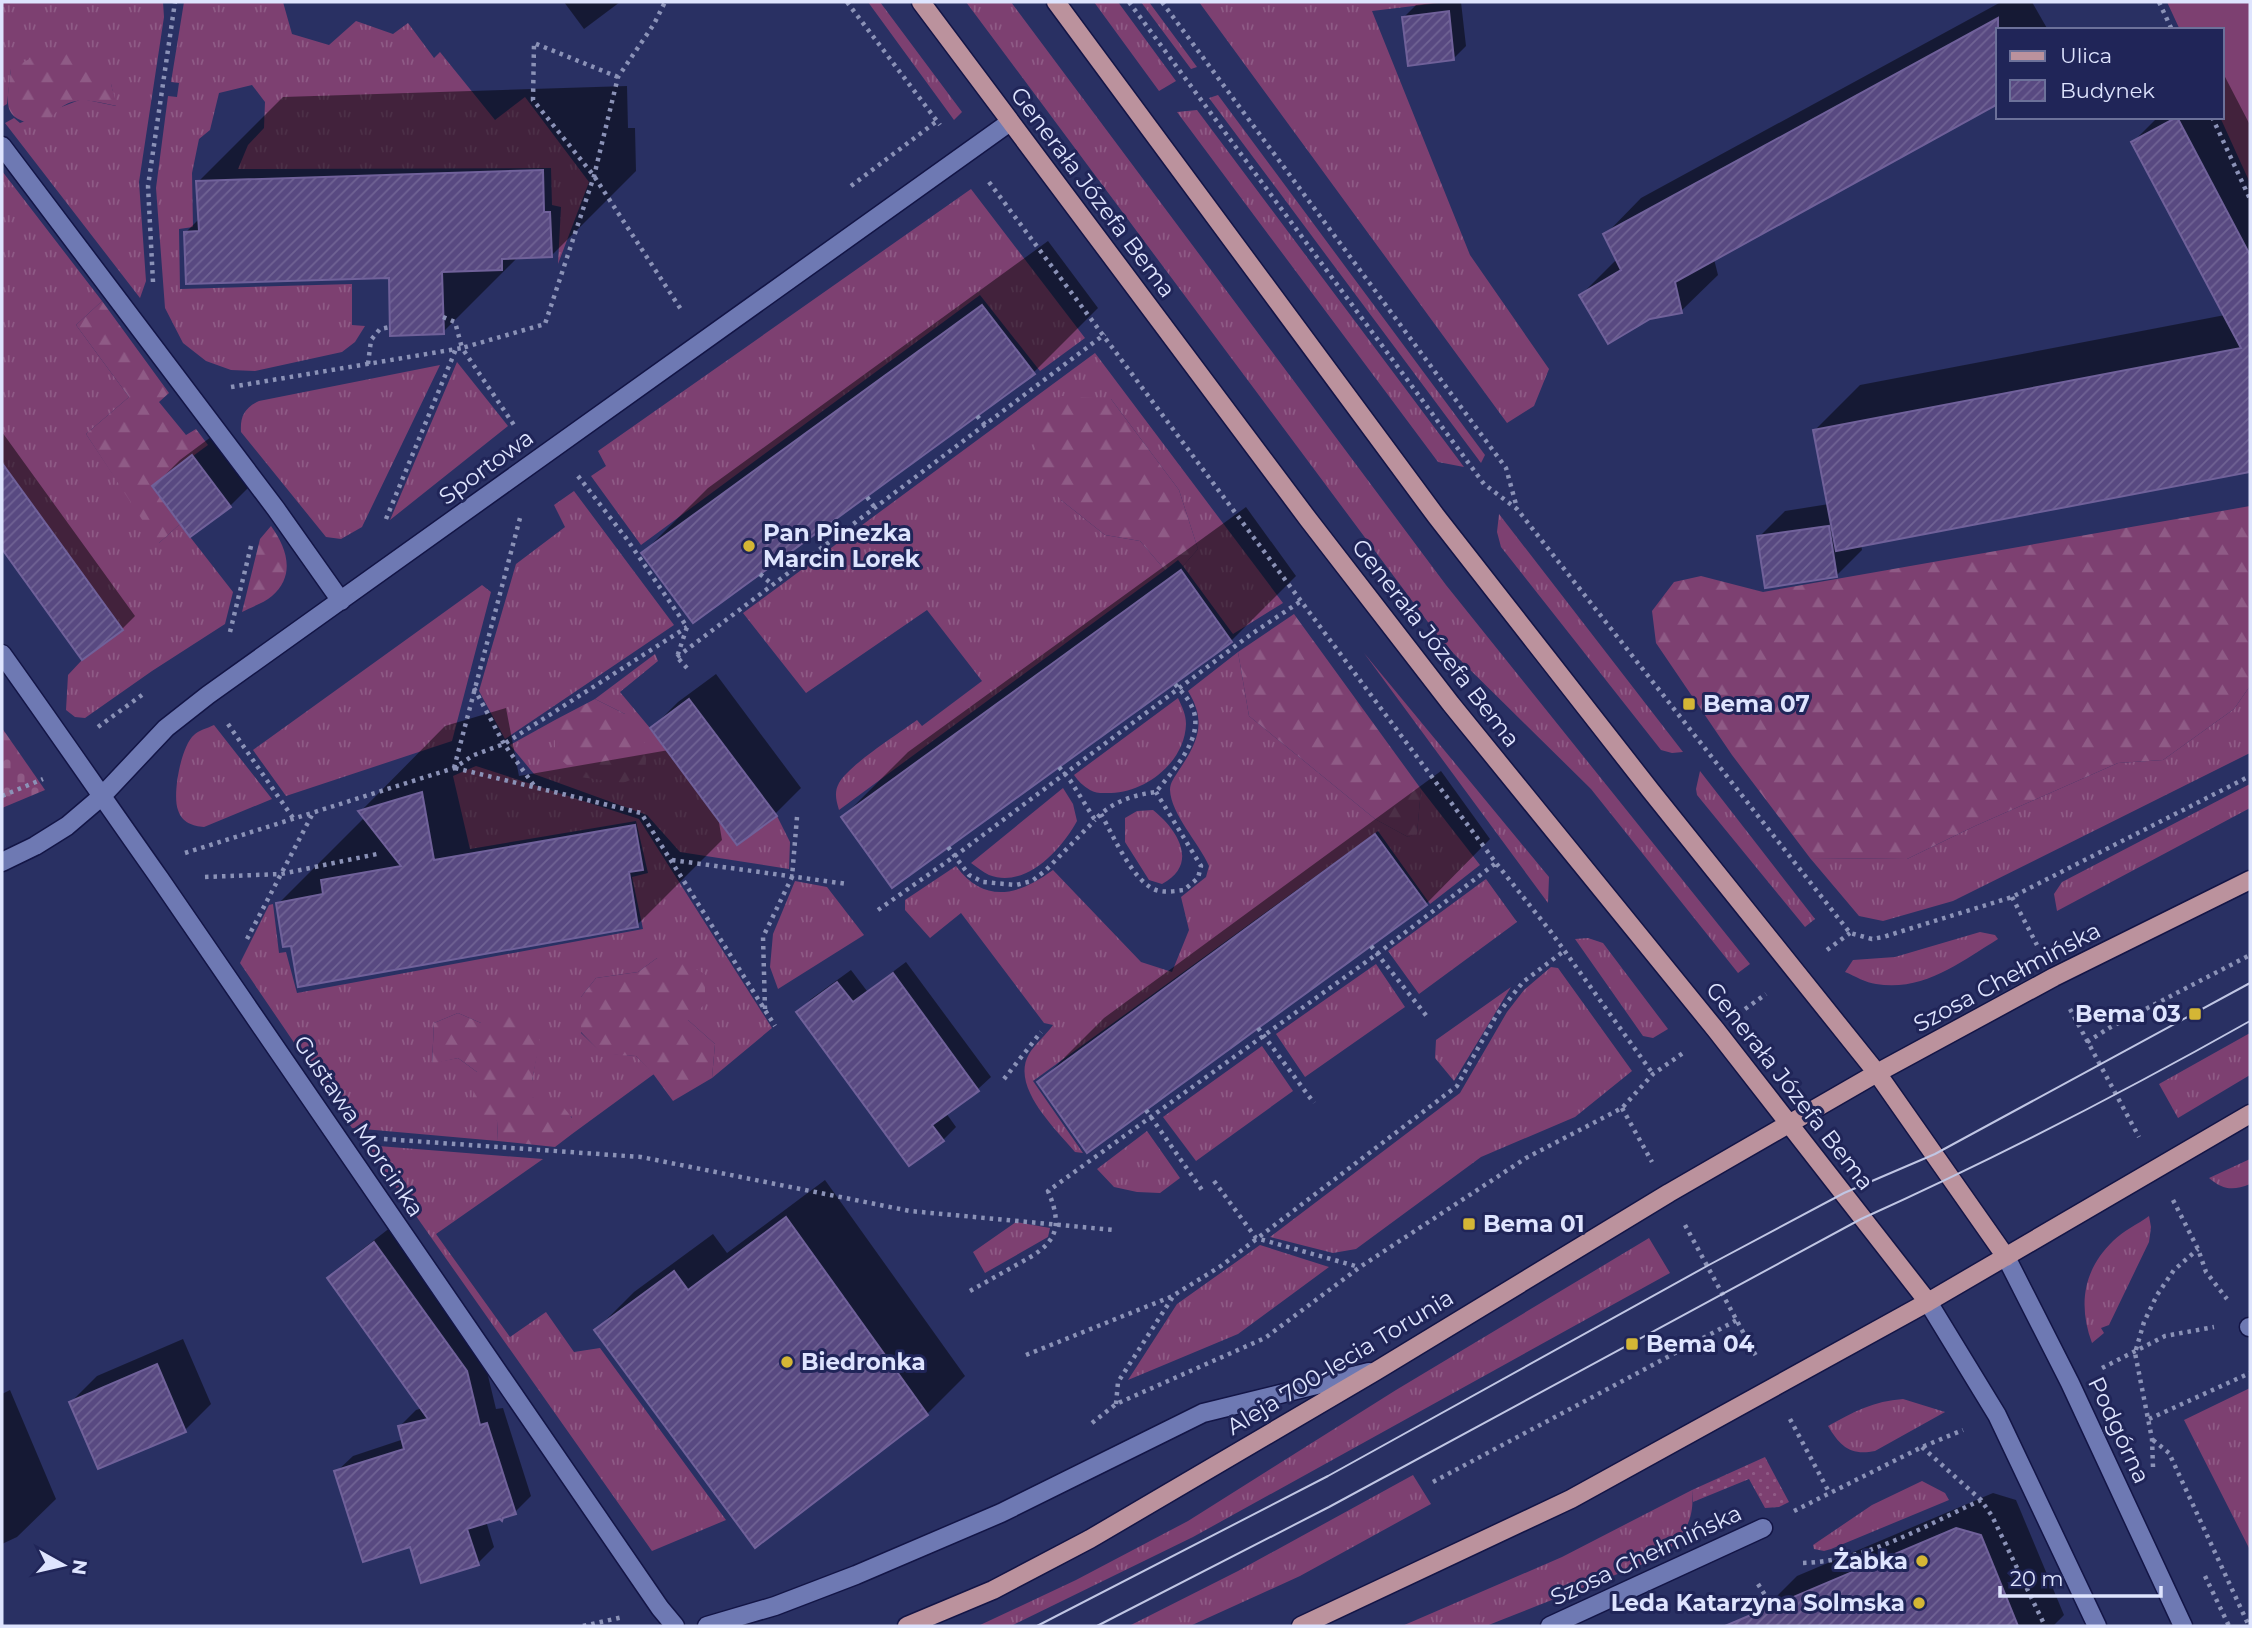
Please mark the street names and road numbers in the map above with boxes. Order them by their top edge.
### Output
street label: Generała Józefa Bema [1005,81,1181,303]
street label: Sportowa [433,423,539,511]
street label: Generała Józefa Bema [1346,533,1526,753]
street label: Szosa Chełmińska [1909,916,2105,1038]
street label: Generała Józefa Bema [1700,976,1880,1196]
street label: Gustawa Morcinka [288,1030,430,1222]
street label: Aleja 700-lecia Torunia [1221,1283,1459,1441]
street label: Podgórna [2082,1372,2156,1488]
street label: Szosa Chełmińska [1546,1498,1746,1612]

